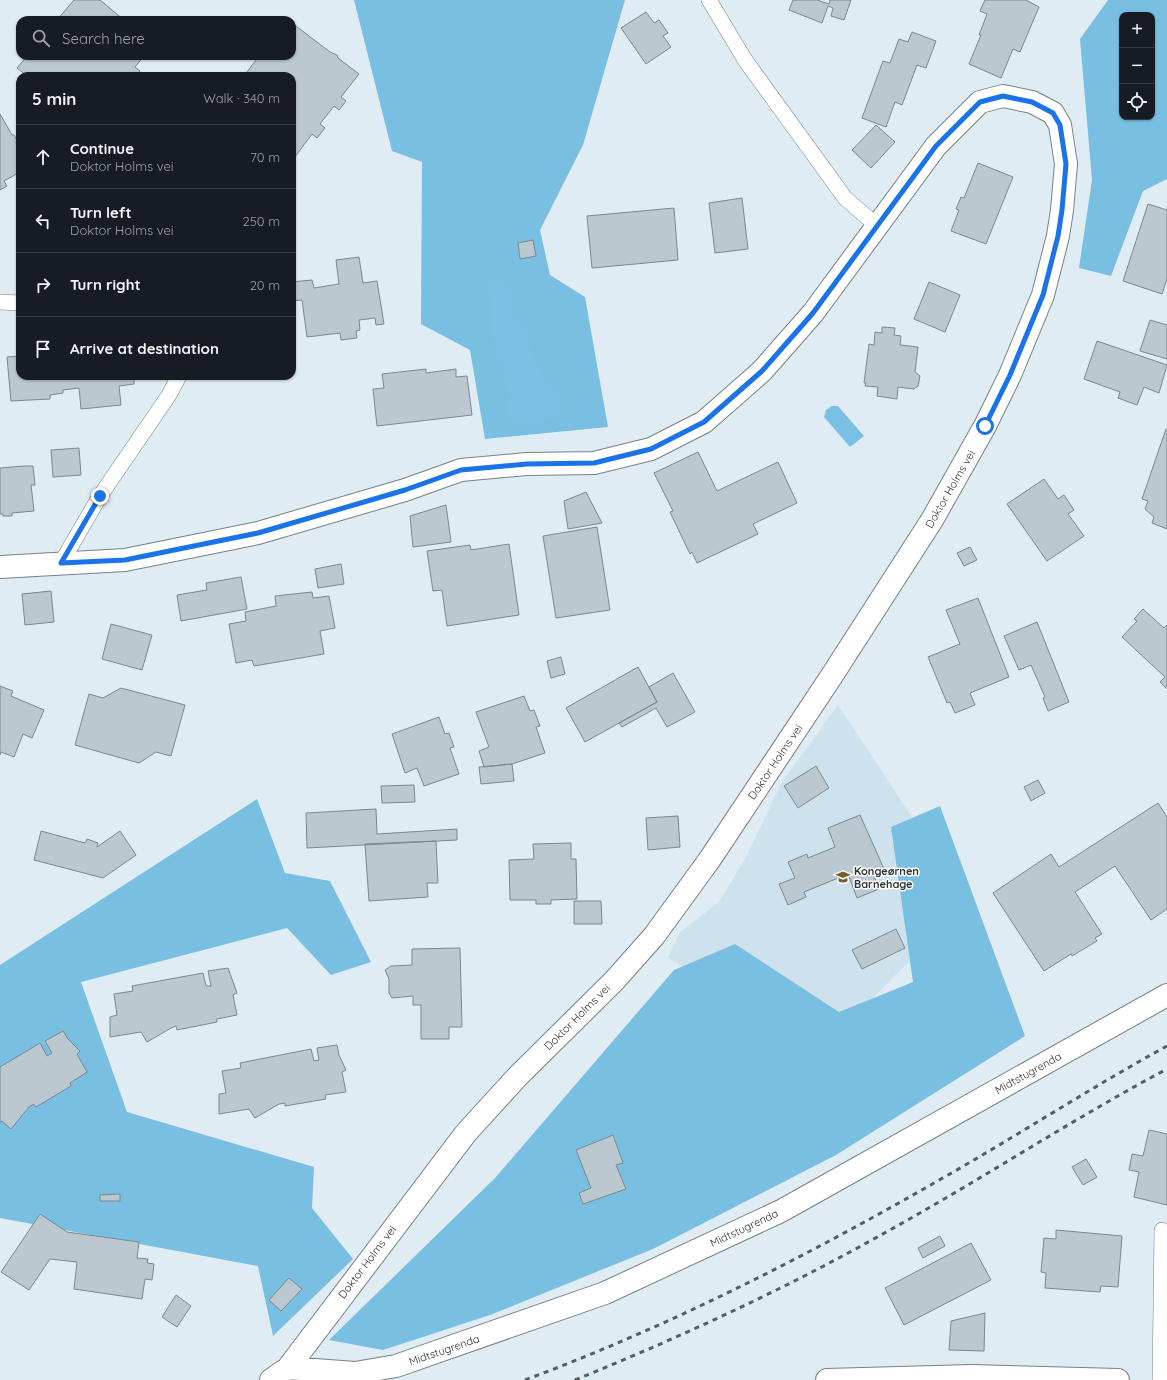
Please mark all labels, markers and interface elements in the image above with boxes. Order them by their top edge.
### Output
map controls [1119,12,1155,120]
button: + [1119,12,1155,48]
search box [16,16,296,60]
icon: search [30,27,52,49]
text: Search here [62,29,145,48]
button: − [1119,48,1155,84]
button: locate [1119,84,1155,120]
text: 5 min [32,88,76,109]
text: Walk · 340 m [203,90,280,106]
text: Continue [70,139,134,158]
icon: ahead [32,146,54,168]
text: 70 m [250,149,280,165]
text: Doktor Holms vei [70,158,174,174]
text: Turn left [70,203,132,222]
icon: left [32,210,54,232]
text: 250 m [243,213,280,229]
text: Doktor Holms vei [70,222,174,238]
icon: right [32,274,54,296]
text: Turn right [70,275,141,294]
text: 20 m [250,277,280,293]
icon: arrive [32,338,54,360]
text: Arrive at destination [70,339,219,358]
route start [976,417,994,435]
street label: Doktor Holms vei [922,448,978,530]
route end [91,487,109,505]
street label: Doktor Holms vei [745,722,805,802]
place label: Kongeørnen Barnehage [854,864,919,891]
school or university icon: Kongeørnen Barnehage [835,869,851,885]
street label: Doktor Holms vei [541,981,613,1053]
street label: Midtstugrenda [992,1049,1064,1097]
street label: Midtstugrenda [708,1206,780,1250]
street label: Doktor Holms vei [335,1223,399,1301]
street label: Midtstugrenda [407,1331,481,1369]

